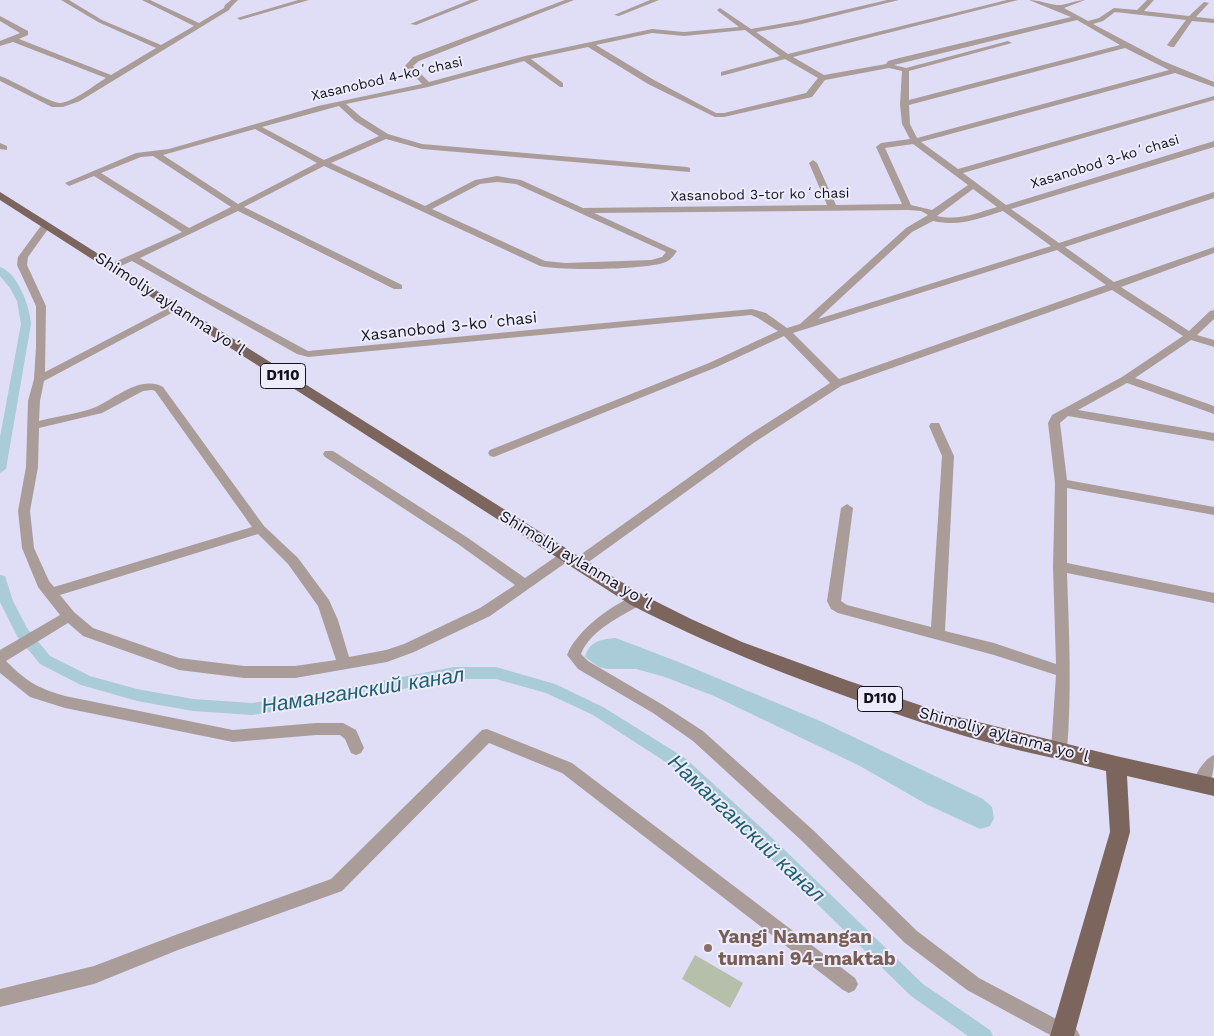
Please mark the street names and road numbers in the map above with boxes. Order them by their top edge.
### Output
street label: Xasanobod 4-koʻchasi [310,53,464,105]
street label: Xasanobod 3-koʻchasi [1029,131,1181,193]
street label: Xasanobod 3-tor koʻchasi [670,185,850,205]
street label: Shimoliy aylanma yoʻl [91,248,249,360]
street label: Xasanobod 3-koʻchasi [360,308,538,346]
road number: D110 [260,364,306,388]
street label: Shimoliy aylanma yoʻl [496,507,656,613]
road number: D110 [858,686,902,712]
street label: Shimoliy aylanma yoʻl [917,703,1091,767]

